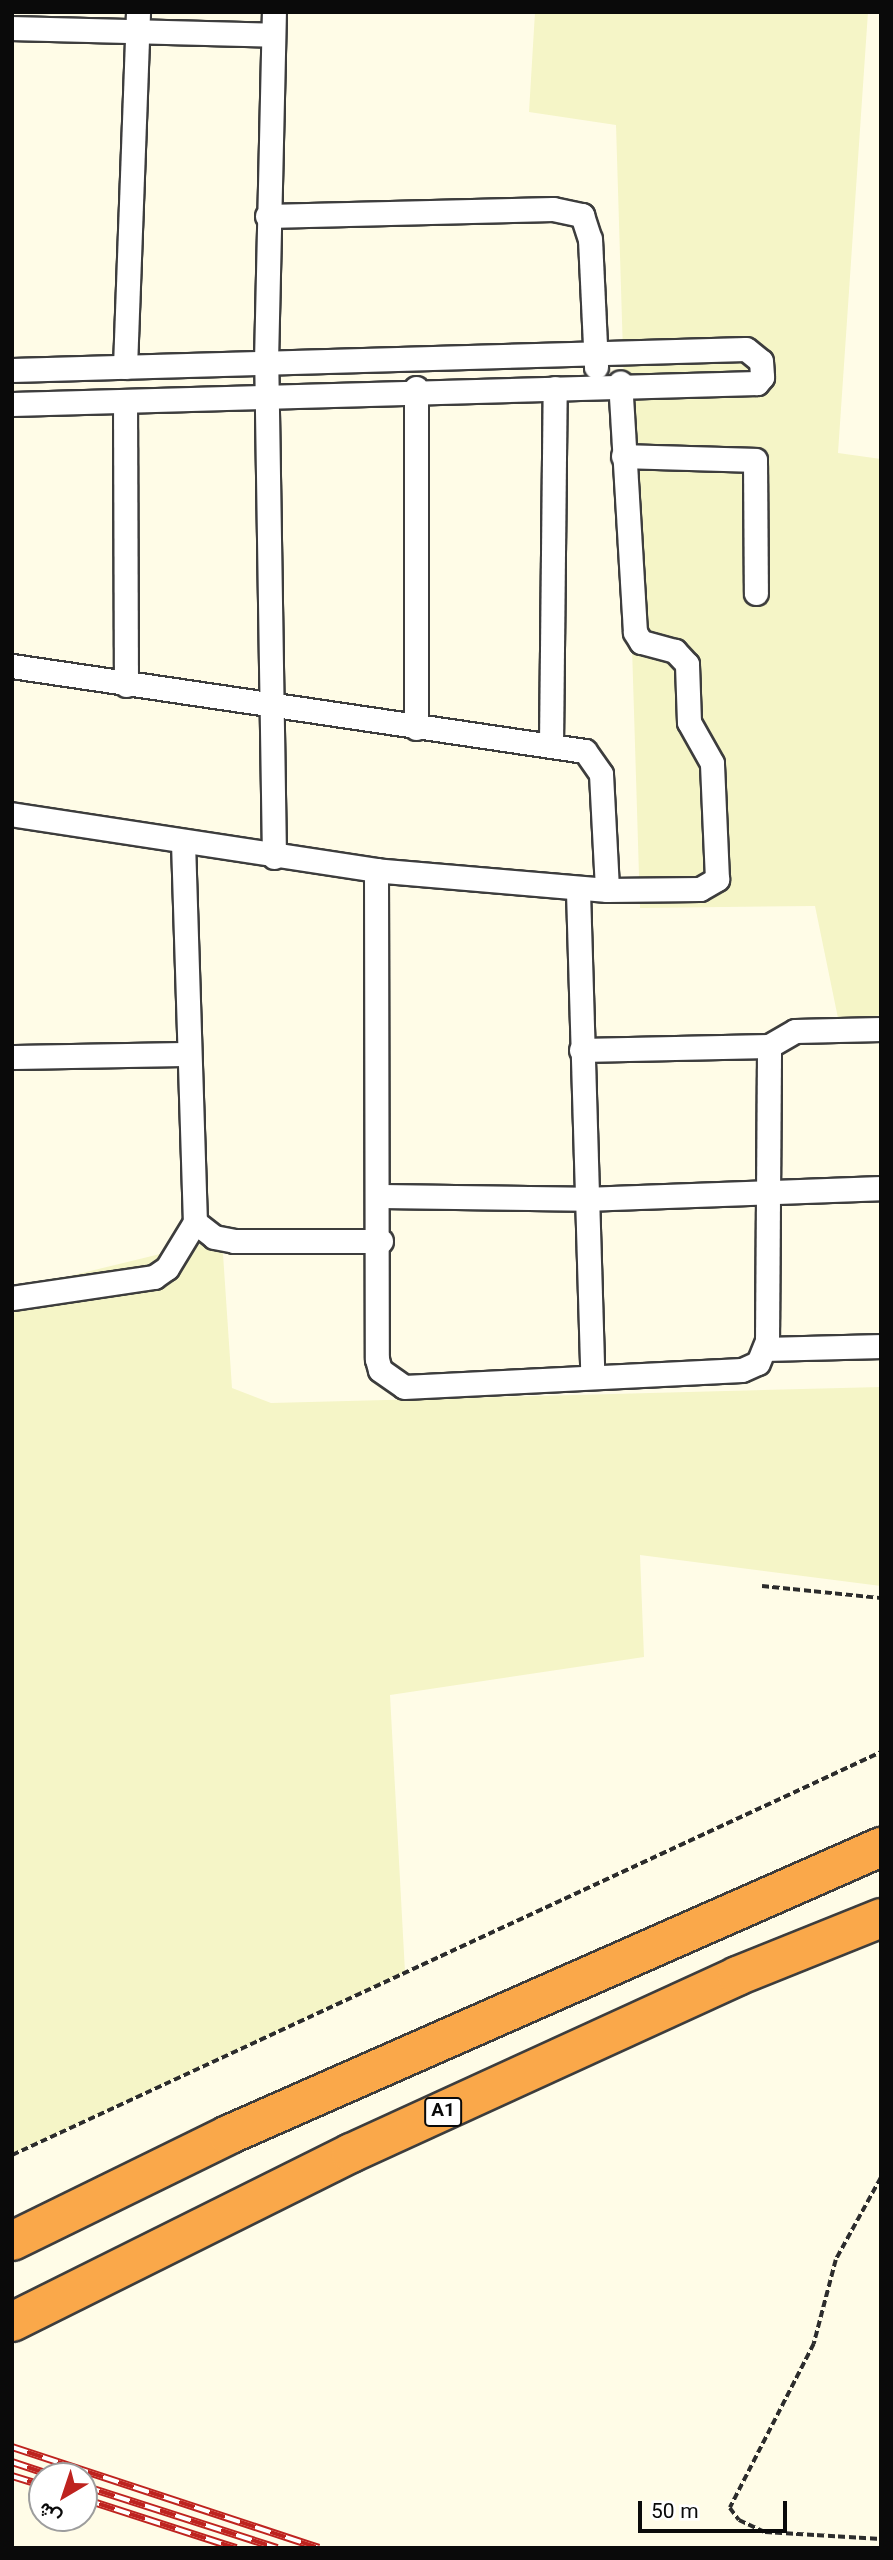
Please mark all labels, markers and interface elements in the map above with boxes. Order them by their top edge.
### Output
road number: A1 [424,2096,462,2128]
north arrow [28,2462,98,2532]
scale bar [641,2486,790,2530]
text: ش [33,2494,69,2531]
text: 50 m [651,2496,699,2529]

